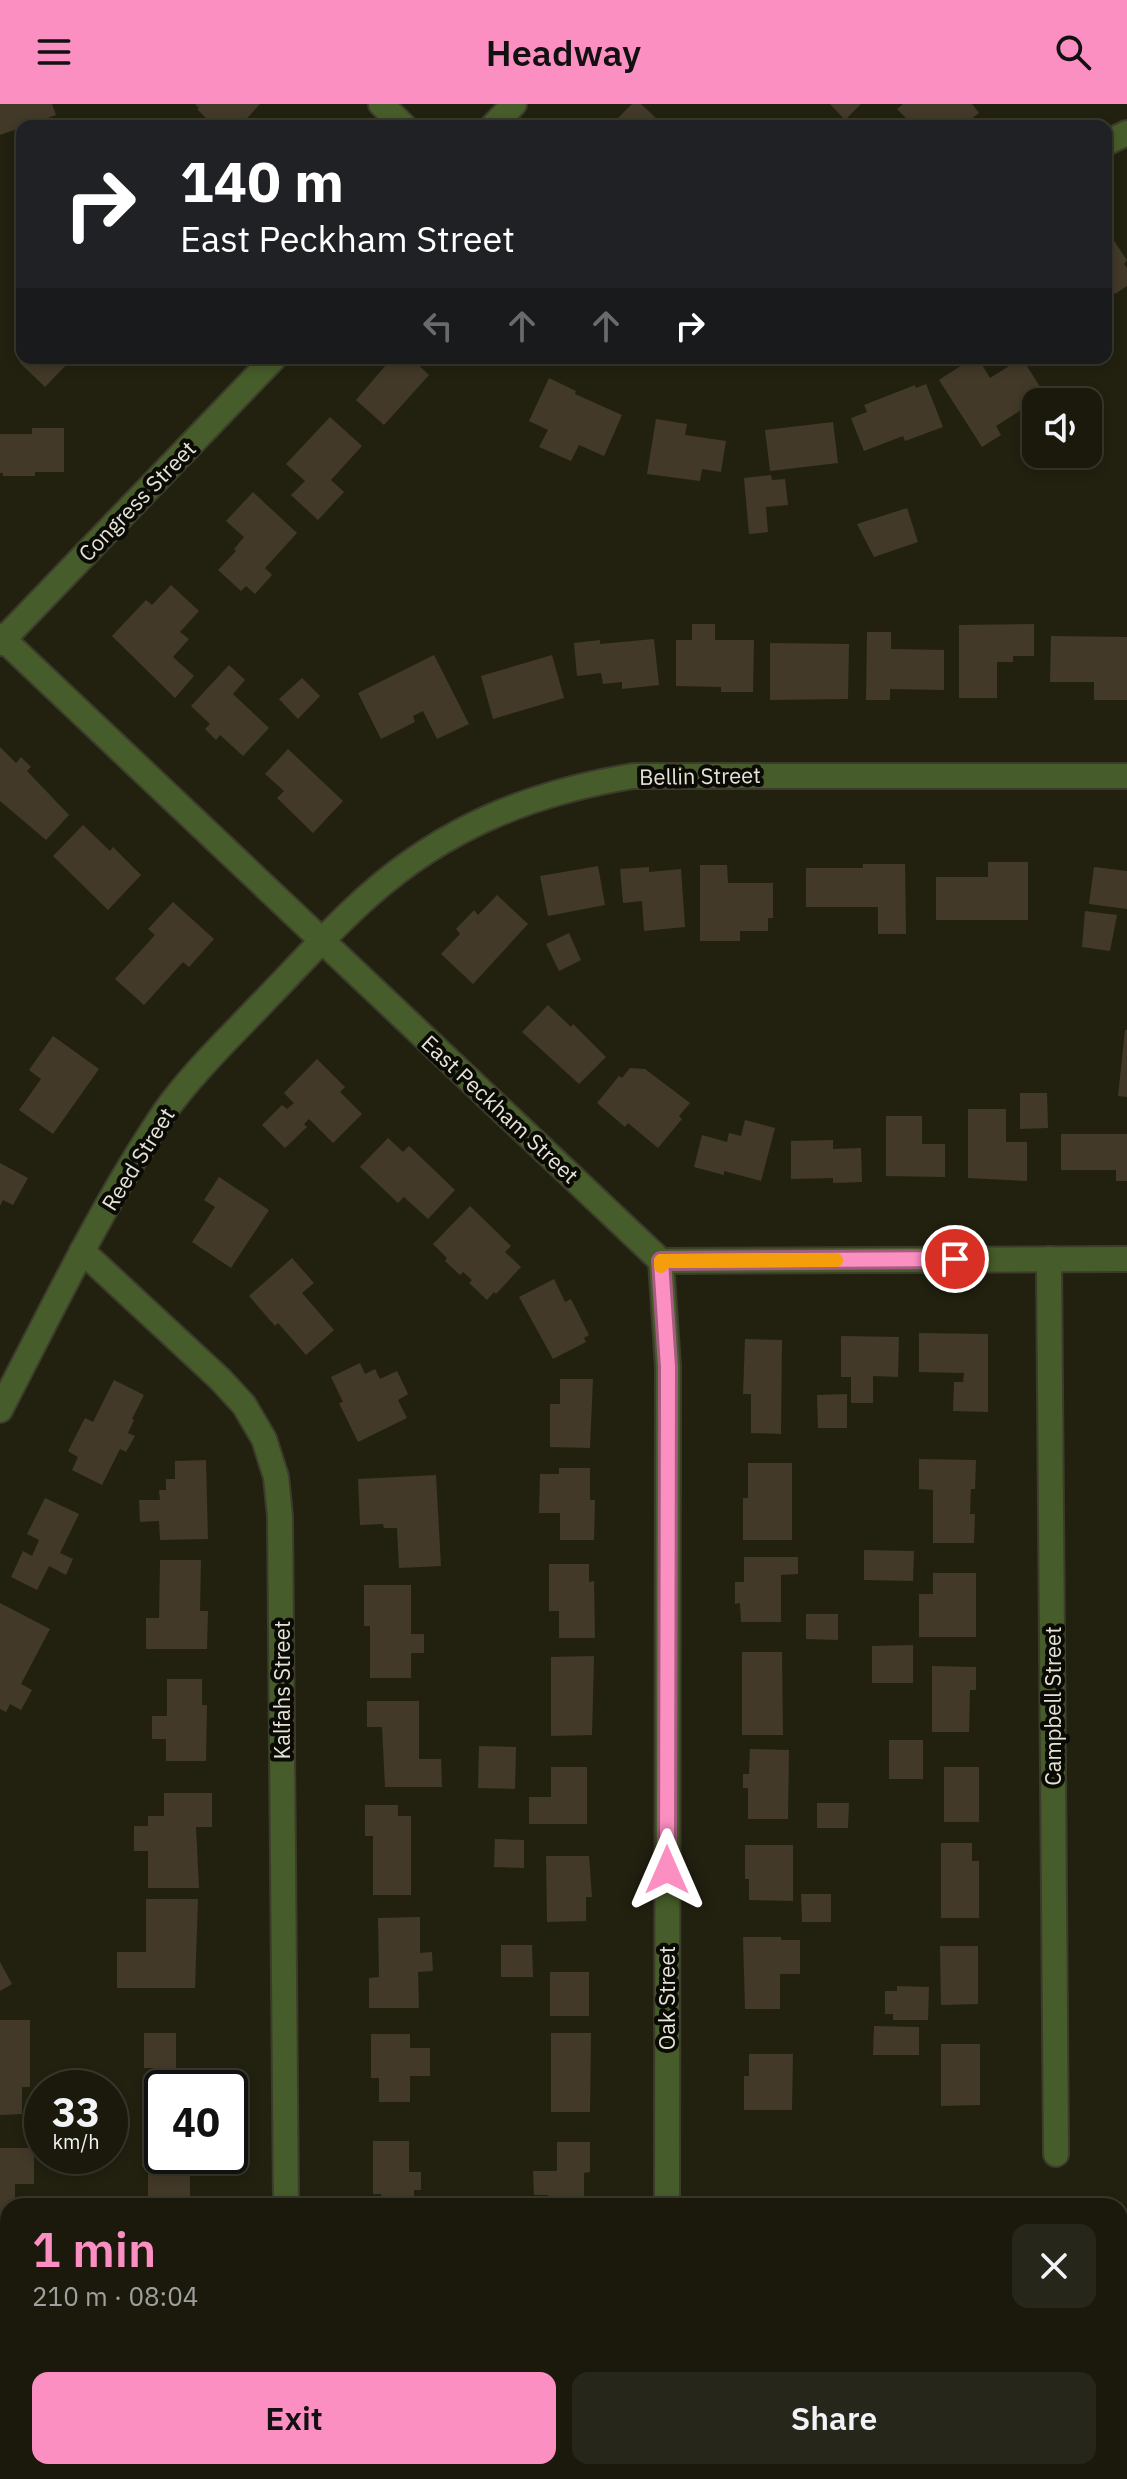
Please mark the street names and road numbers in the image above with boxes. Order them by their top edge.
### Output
street label: Congress Street [72,434,202,567]
street label: Bellin Street [639,760,761,791]
street label: East Peckham Street [416,1028,585,1189]
street label: Reed Street [94,1102,181,1216]
street label: Kalfahs Street [267,1621,296,1759]
street label: Campbell Street [1038,1626,1067,1786]
street label: Oak Street [652,1946,681,2050]

